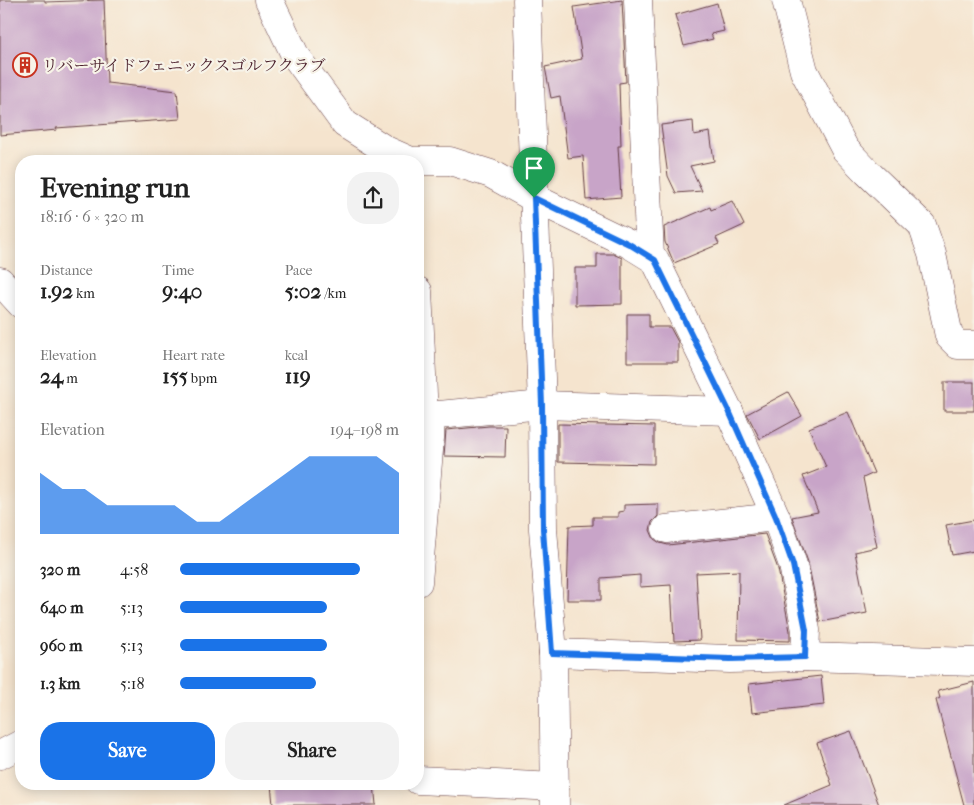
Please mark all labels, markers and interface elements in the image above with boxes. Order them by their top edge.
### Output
building icon: リバーサイドフェニックスゴルフクラブ [12,52,38,78]
place label: リバーサイドフェニックスゴルフクラブ [42,56,326,75]
pin [513,147,555,198]
icon: arrive [520,154,548,182]
text: Evening run [40,171,190,204]
button: share [347,172,399,224]
text: 18:16 · 6 × 320 m [40,207,144,226]
text: Distance [40,262,93,279]
text: Time [162,262,194,279]
text: Pace [285,262,313,279]
text: 1.92 [40,279,73,303]
text: 9:40 [162,279,202,303]
text: 5:02 [285,279,321,303]
text: km [73,285,95,302]
text: /km [321,285,346,302]
text: Elevation [40,347,97,364]
text: Heart rate [162,347,225,364]
text: kcal [285,347,308,364]
text: 24 [40,364,63,388]
text: 155 [162,364,188,388]
text: 119 [285,364,311,388]
text: m [63,370,78,387]
text: bpm [188,370,217,387]
text: Elevation [40,420,105,439]
text: 194–198 m [330,420,399,439]
text: 320 m [40,560,80,579]
text: 4:58 [120,560,148,579]
text: 640 m [40,598,84,617]
text: 5:13 [120,598,143,617]
text: 960 m [40,636,83,655]
text: 5:13 [120,636,143,655]
text: 1.3 km [40,674,80,693]
text: 5:18 [120,674,145,693]
button: Save [40,722,215,780]
button: Share [225,722,399,780]

